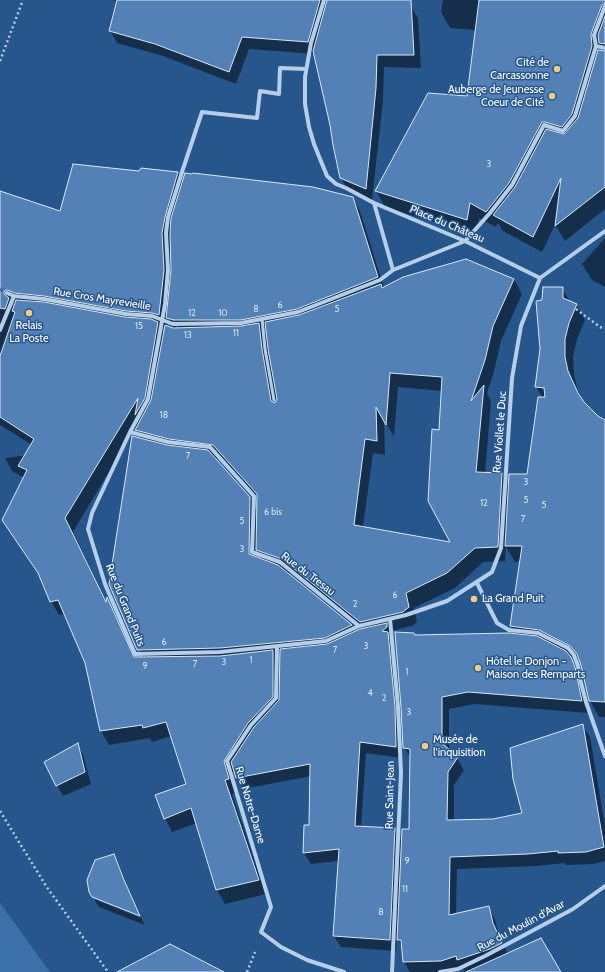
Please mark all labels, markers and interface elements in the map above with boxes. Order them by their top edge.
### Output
place label: Cité de Carcassonne [490,56,549,82]
marker: Cité de Carcassonne [552,64,562,74]
place label: Auberge de Jeunesse Coeur de Cité [448,83,544,109]
marker: Auberge de Jeunesse Coeur de Cité [547,91,557,101]
house number: 3 [487,159,491,169]
street label: Place du Château [408,202,486,246]
street label: Rue Cros Mayrevieille [52,285,152,313]
house number: 6 [277,300,283,310]
house number: 8 [253,304,259,314]
house number: 5 [335,304,339,314]
marker: Relais La Poste [24,308,34,318]
house number: 12 [188,308,196,318]
house number: 10 [218,308,228,318]
place label: Relais La Poste [9,319,49,345]
house number: 15 [135,321,143,331]
house number: 11 [233,328,239,338]
house number: 13 [184,330,192,340]
street label: Rue Viollet le Duc [491,391,509,473]
house number: 18 [160,410,168,420]
house number: 7 [186,451,190,461]
house number: 3 [524,477,528,487]
house number: 5 [524,495,528,505]
house number: 12 [480,498,488,508]
house number: 5 [542,500,546,510]
house number: 6 bis [264,507,282,517]
house number: 7 [521,514,525,524]
house number: 5 [240,516,244,526]
house number: 3 [240,544,244,554]
street label: Rue du Tresau [278,549,338,599]
street label: Rue du Grand Puits [102,562,148,648]
house number: 6 [392,590,398,600]
place label: La Grand Puit [482,592,544,606]
marker: La Grand Puit [469,594,479,604]
house number: 2 [353,599,357,609]
house number: 6 [161,637,167,647]
house number: 3 [364,641,368,651]
house number: 7 [333,645,337,655]
house number: 1 [250,655,252,665]
place label: Hôtel le Donjon - Maison des Remparts [486,655,585,681]
house number: 3 [222,657,226,667]
house number: 7 [193,659,197,669]
house number: 9 [142,661,148,671]
marker: Hôtel le Donjon - Maison des Remparts [473,663,483,673]
house number: 1 [406,667,408,677]
house number: 4 [367,688,373,698]
house number: 2 [382,693,386,703]
house number: 3 [407,707,411,717]
place label: Musée de l'inquisition [433,733,486,759]
marker: Musée de l'inquisition [420,741,430,751]
street label: Rue Saint-Jean [383,761,397,829]
street label: Rue Notre-Dame [232,765,268,845]
house number: 9 [404,856,410,866]
house number: 11 [402,884,408,894]
street label: Rue du Moulin d'Avar [475,897,567,955]
house number: 8 [378,907,384,917]

